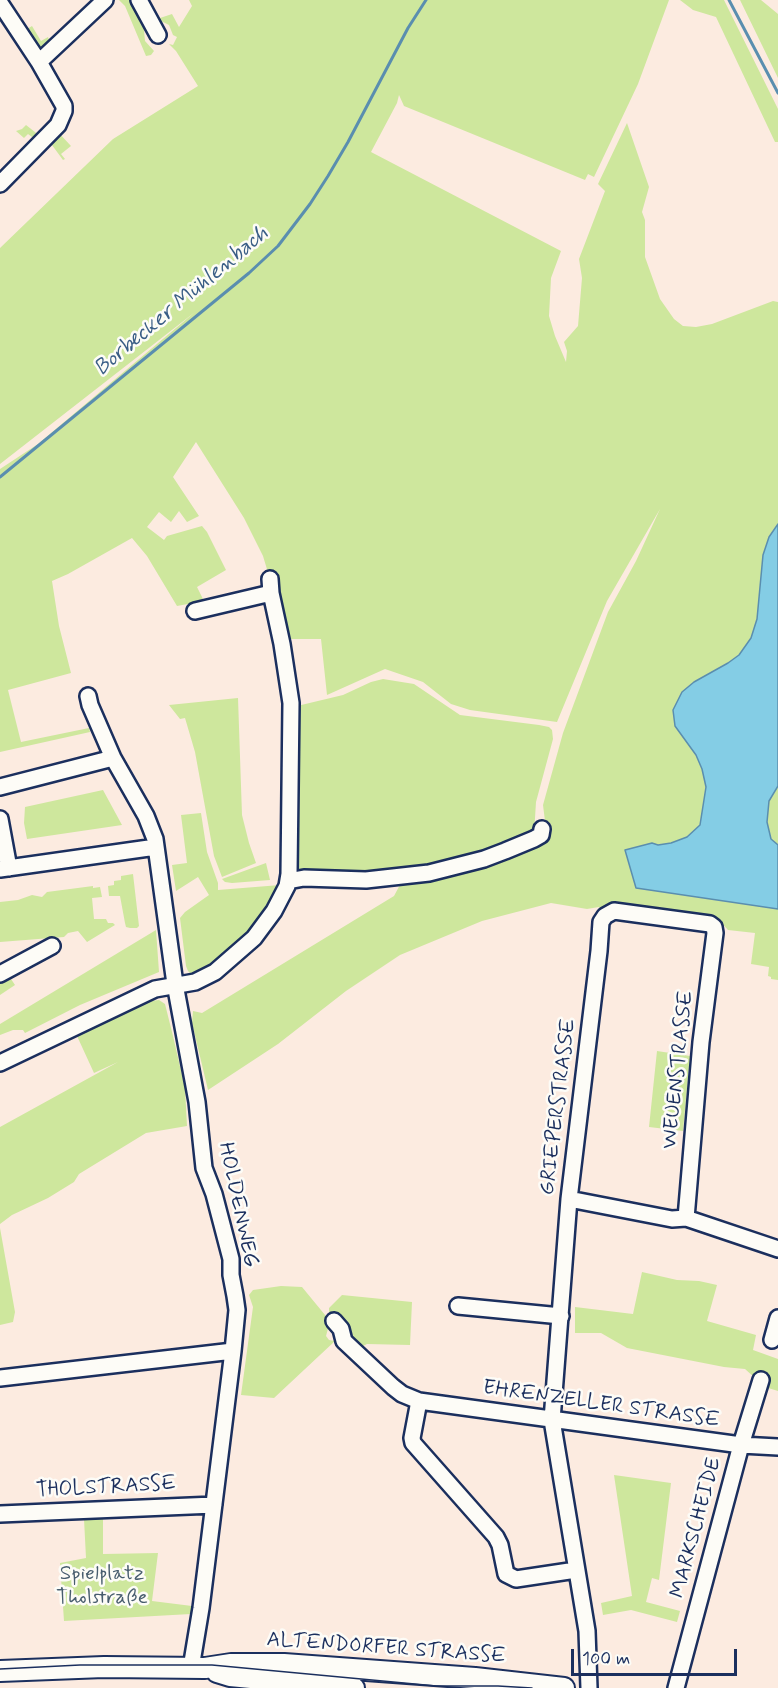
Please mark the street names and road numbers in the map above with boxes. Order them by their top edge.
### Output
street label: WEUENSTRASSE [658,990,700,1150]
street label: GRIEPERSTRASSE [536,1017,582,1197]
street label: HOLDENWEG [211,1140,263,1270]
street label: EHRENZELLER STRASSE [481,1376,721,1434]
street label: MARKSCHEIDE [666,1455,728,1601]
street label: THOLSTRASSE [35,1472,177,1504]
street label: ALTENDORFER STRASSE [266,1628,506,1670]

